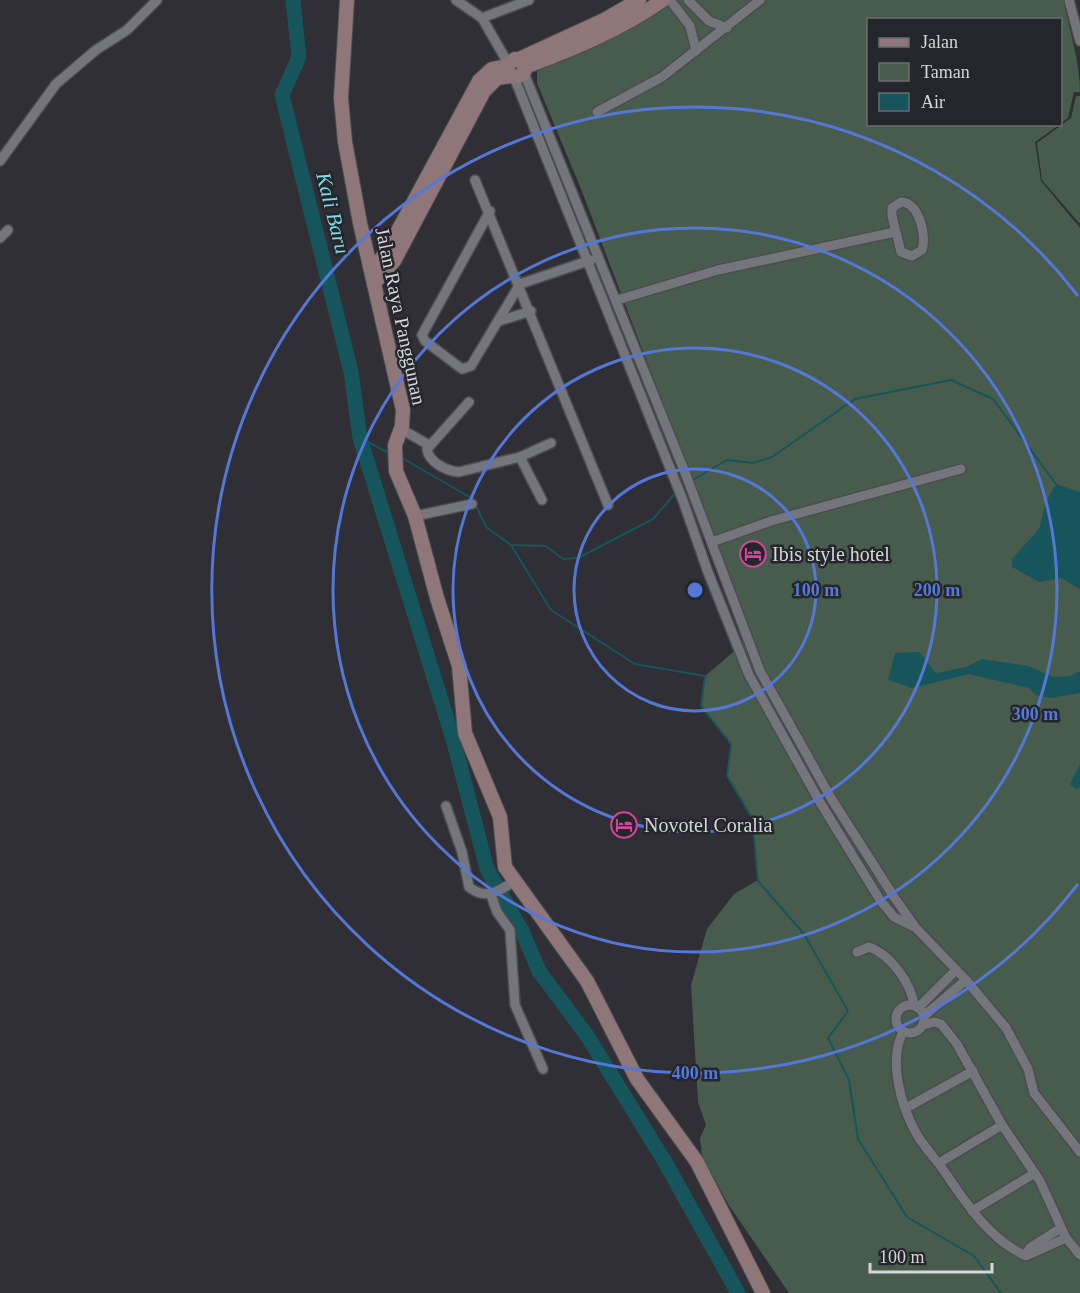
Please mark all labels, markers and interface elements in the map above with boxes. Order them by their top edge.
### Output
legend [867,18,1062,126]
text: Jalan [921,32,958,52]
text: Taman [921,62,970,82]
text: Air [921,92,945,112]
water label: Kali Baru [311,169,355,256]
street label: Jalan Raya Panggunan [370,225,431,407]
hotel icon: Ibis style hotel [738,539,768,569]
place label: Ibis style hotel [772,543,890,566]
centre of rings [685,580,705,600]
text: 100 m [793,580,839,600]
text: 200 m [914,580,960,600]
text: 300 m [1012,704,1058,724]
hotel icon: Novotel Coralia [609,810,639,840]
place label: Novotel Coralia [644,814,772,836]
text: 400 m [672,1063,718,1083]
scale bar [870,1236,992,1274]
text: 100 m [879,1247,925,1267]

